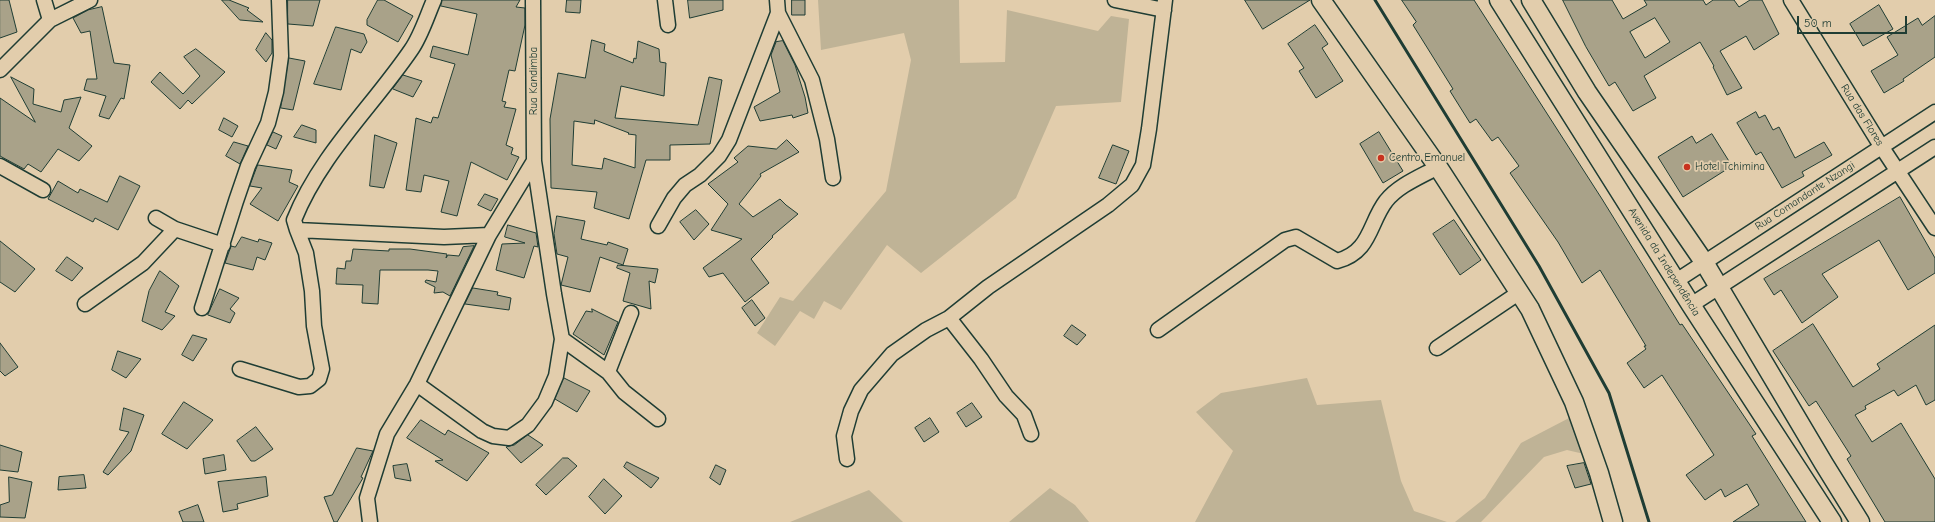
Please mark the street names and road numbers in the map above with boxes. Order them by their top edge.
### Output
street label: Rua Kandimba [527,47,541,115]
street label: Rua das Flores [1838,82,1886,148]
street label: Rua Comandante Nzangi [1753,159,1857,233]
street label: Avenida da Independência [1625,205,1703,319]

